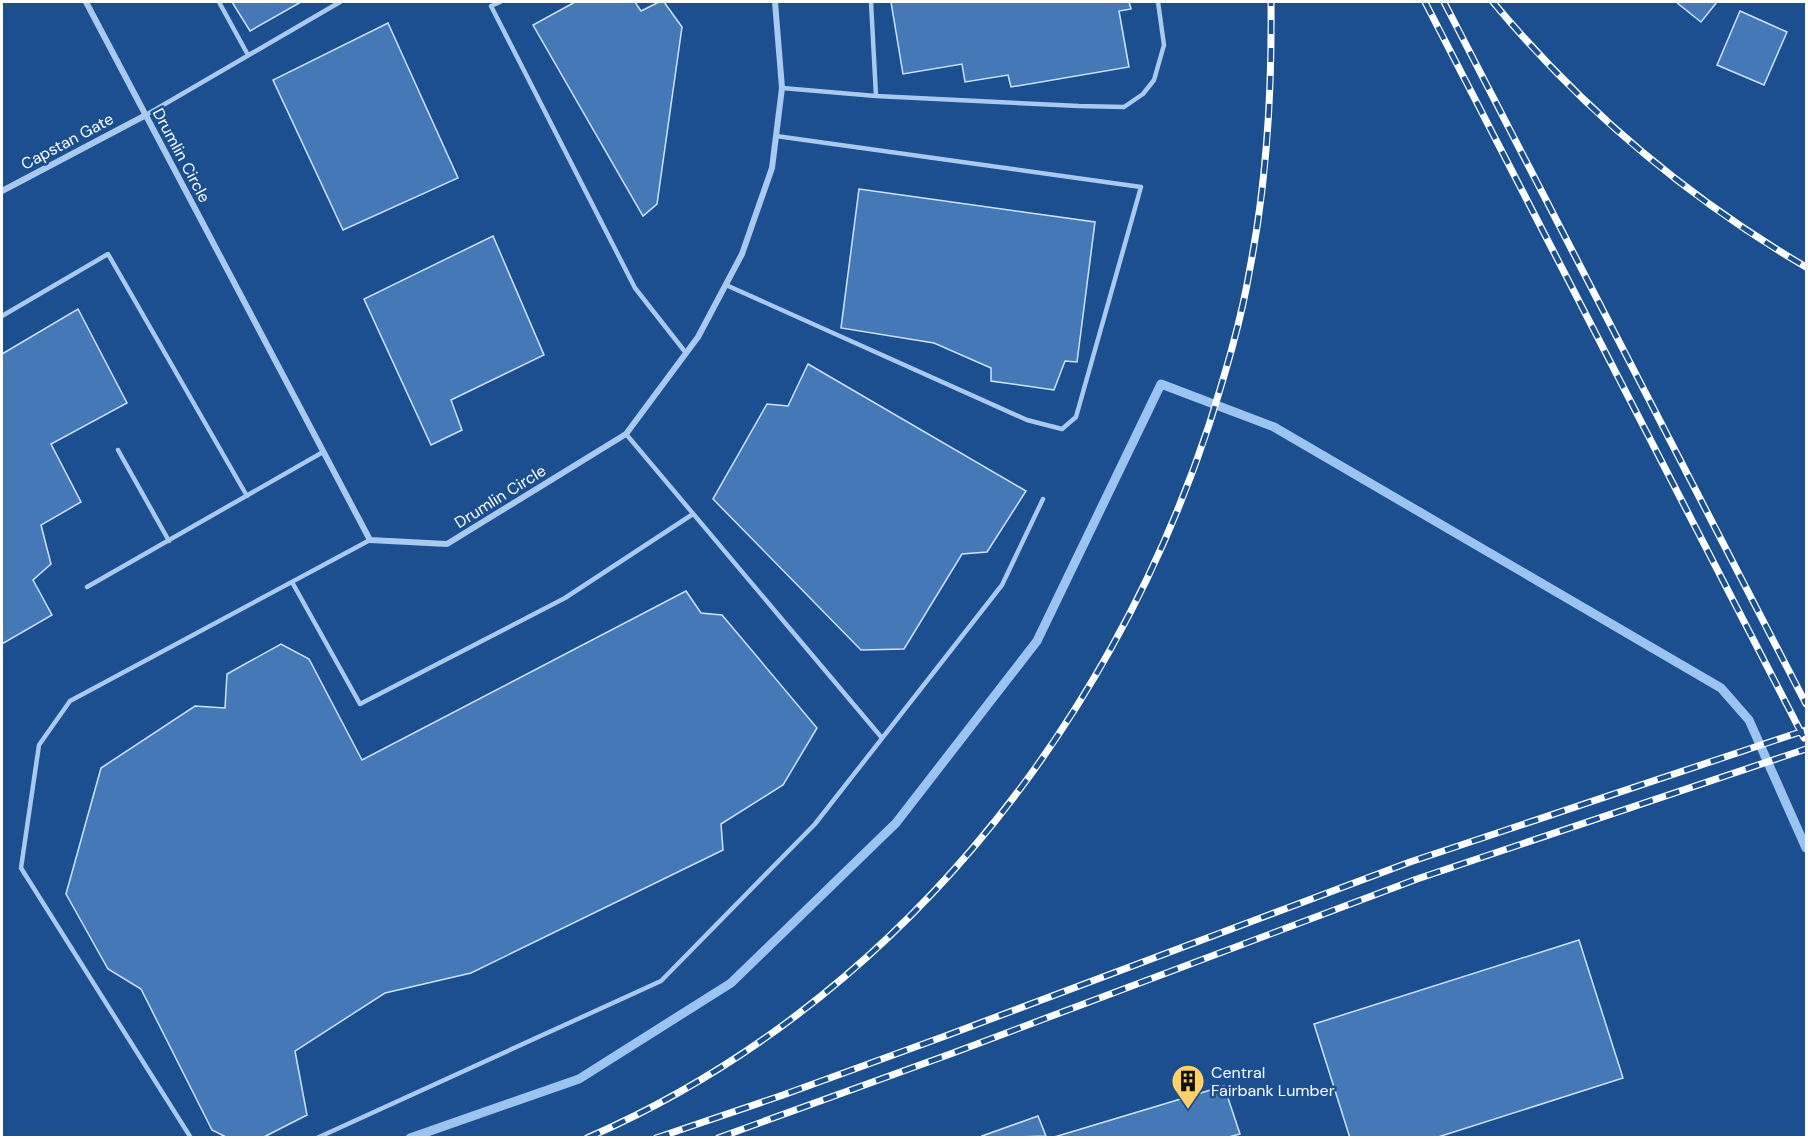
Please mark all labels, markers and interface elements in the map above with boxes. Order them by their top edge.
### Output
street label: Drumlin Circle [148,104,215,206]
street label: Capstan Gate [17,108,117,175]
street label: Drumlin Circle [451,460,550,533]
place label: Central Fairbank Lumber [1211,1062,1335,1101]
building icon: Central Fairbank Lumber [1170,1063,1206,1110]

